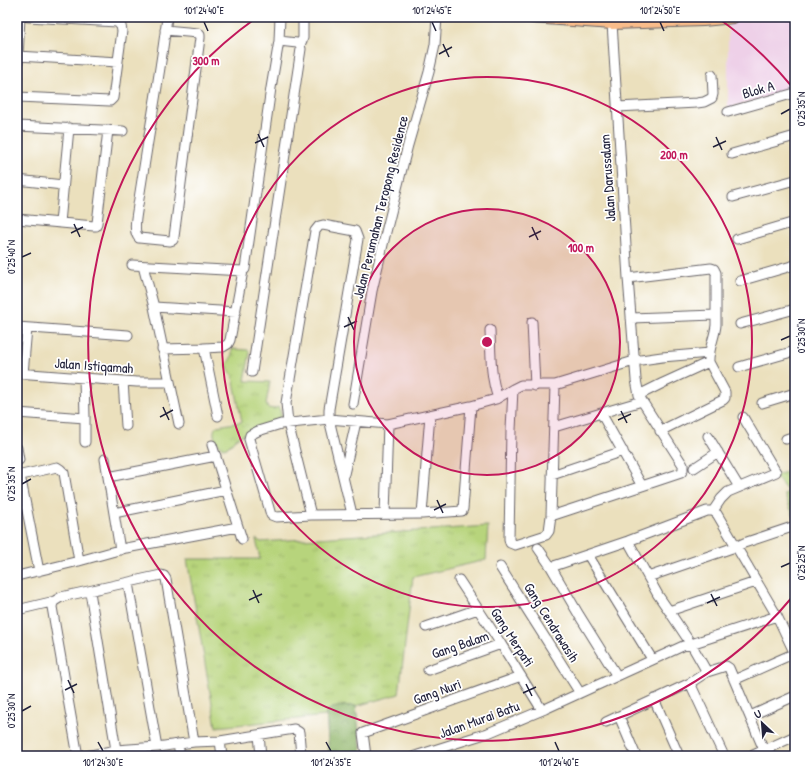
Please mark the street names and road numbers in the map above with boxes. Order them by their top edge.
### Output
street label: Blok A [740,75,776,103]
street label: Jalan Perumahan Teropong Residence [348,113,413,301]
street label: Jalan Darussalam [594,134,620,222]
street label: Jalan Istiqamah [54,353,134,378]
street label: Gang Cendrawasih [519,579,584,666]
street label: Gang Merpati [486,604,539,671]
street label: Gang Balam [429,625,491,664]
street label: Gang Nuri [410,674,464,709]
street label: Jalan Murai Batu [436,696,522,742]

